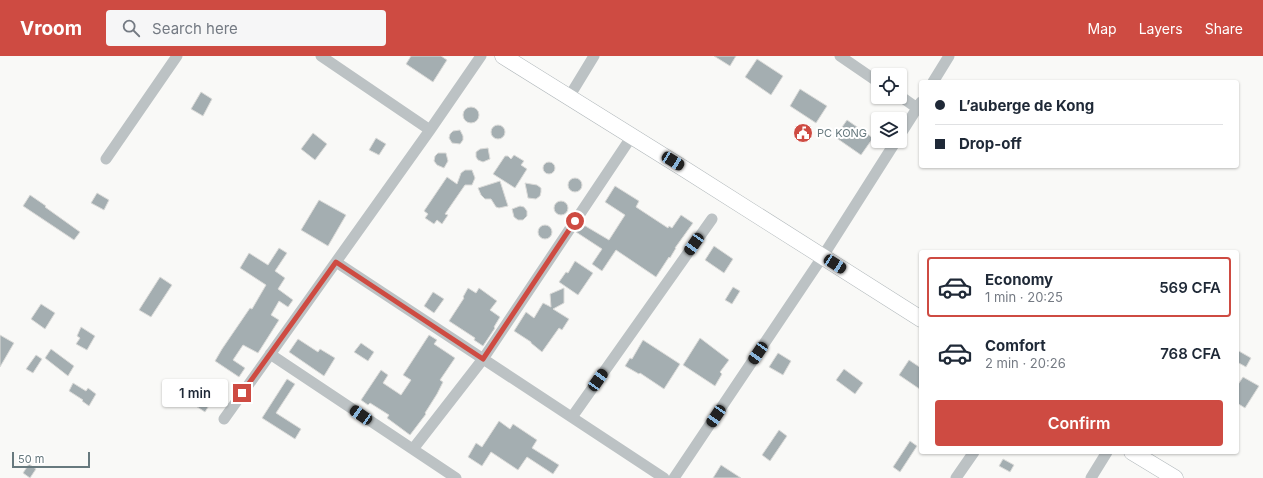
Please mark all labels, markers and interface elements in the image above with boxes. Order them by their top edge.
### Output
search box [106,10,386,46]
text: Vroom [20,17,82,40]
icon: search [120,17,142,39]
text: Search here [152,19,238,38]
text: Map [1088,20,1117,37]
text: Layers [1139,20,1183,37]
text: Share [1205,20,1243,37]
map controls [871,68,907,148]
button: locate [871,68,907,104]
text: L’auberge de Kong [959,96,1094,115]
button: layers [871,112,907,148]
public building icon: PC KONG [792,122,814,144]
place label: PC KONG [817,126,867,140]
text: Drop-off [959,134,1022,153]
car [660,150,686,172]
route start [566,212,584,230]
car [682,231,706,257]
car [822,252,848,276]
icon: car [937,269,973,305]
text: Economy [985,270,1053,289]
text: 569 CFA [1159,278,1221,297]
text: 1 min · 20:25 [985,289,1063,305]
icon: car [937,335,973,371]
text: Comfort [985,336,1046,355]
car [746,340,770,366]
text: 768 CFA [1160,344,1221,363]
text: 2 min · 20:26 [985,355,1066,371]
car [586,367,610,393]
callout: 1 min [162,379,228,407]
route end [233,384,251,402]
text: 1 min [179,385,211,401]
button: Confirm [935,400,1223,446]
car [348,403,374,427]
car [704,403,728,429]
scale bar [12,450,90,469]
text: 50 m [18,452,44,466]

